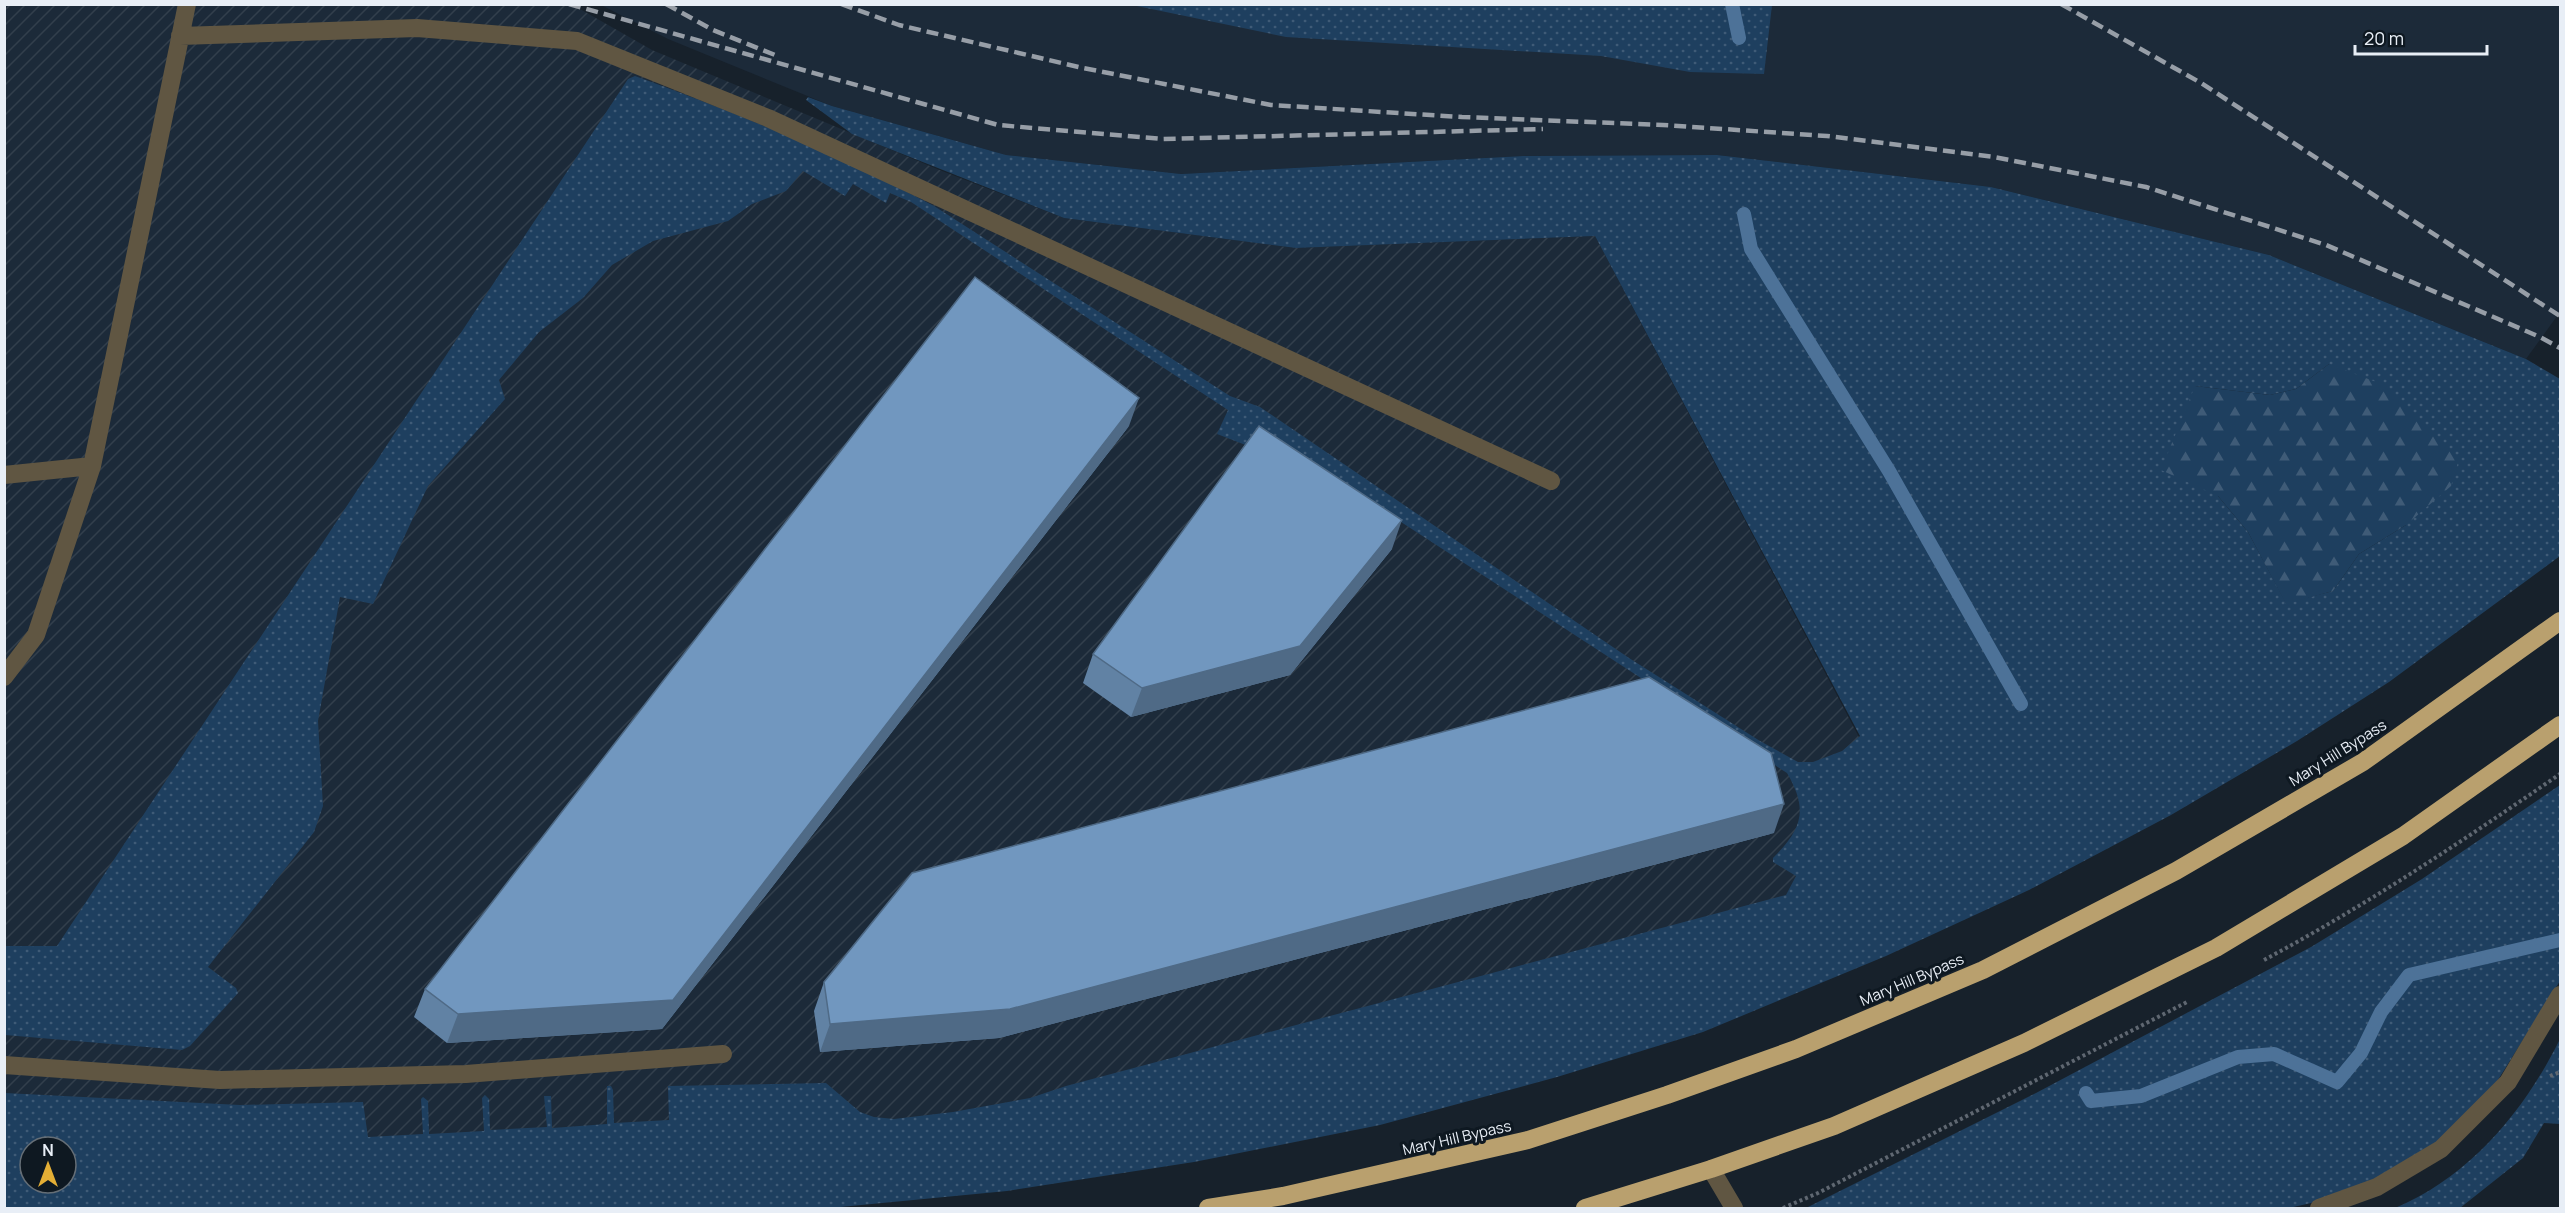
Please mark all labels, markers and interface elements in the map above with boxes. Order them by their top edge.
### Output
scale bar [2355,18,2487,56]
text: 20 m [2364,26,2404,50]
street label: Mary Hill Bypass [2285,714,2390,791]
street label: Mary Hill Bypass [1857,948,1967,1011]
street label: Mary Hill Bypass [1400,1115,1513,1160]
north arrow [18,1135,78,1195]
text: N [42,1139,54,1161]

